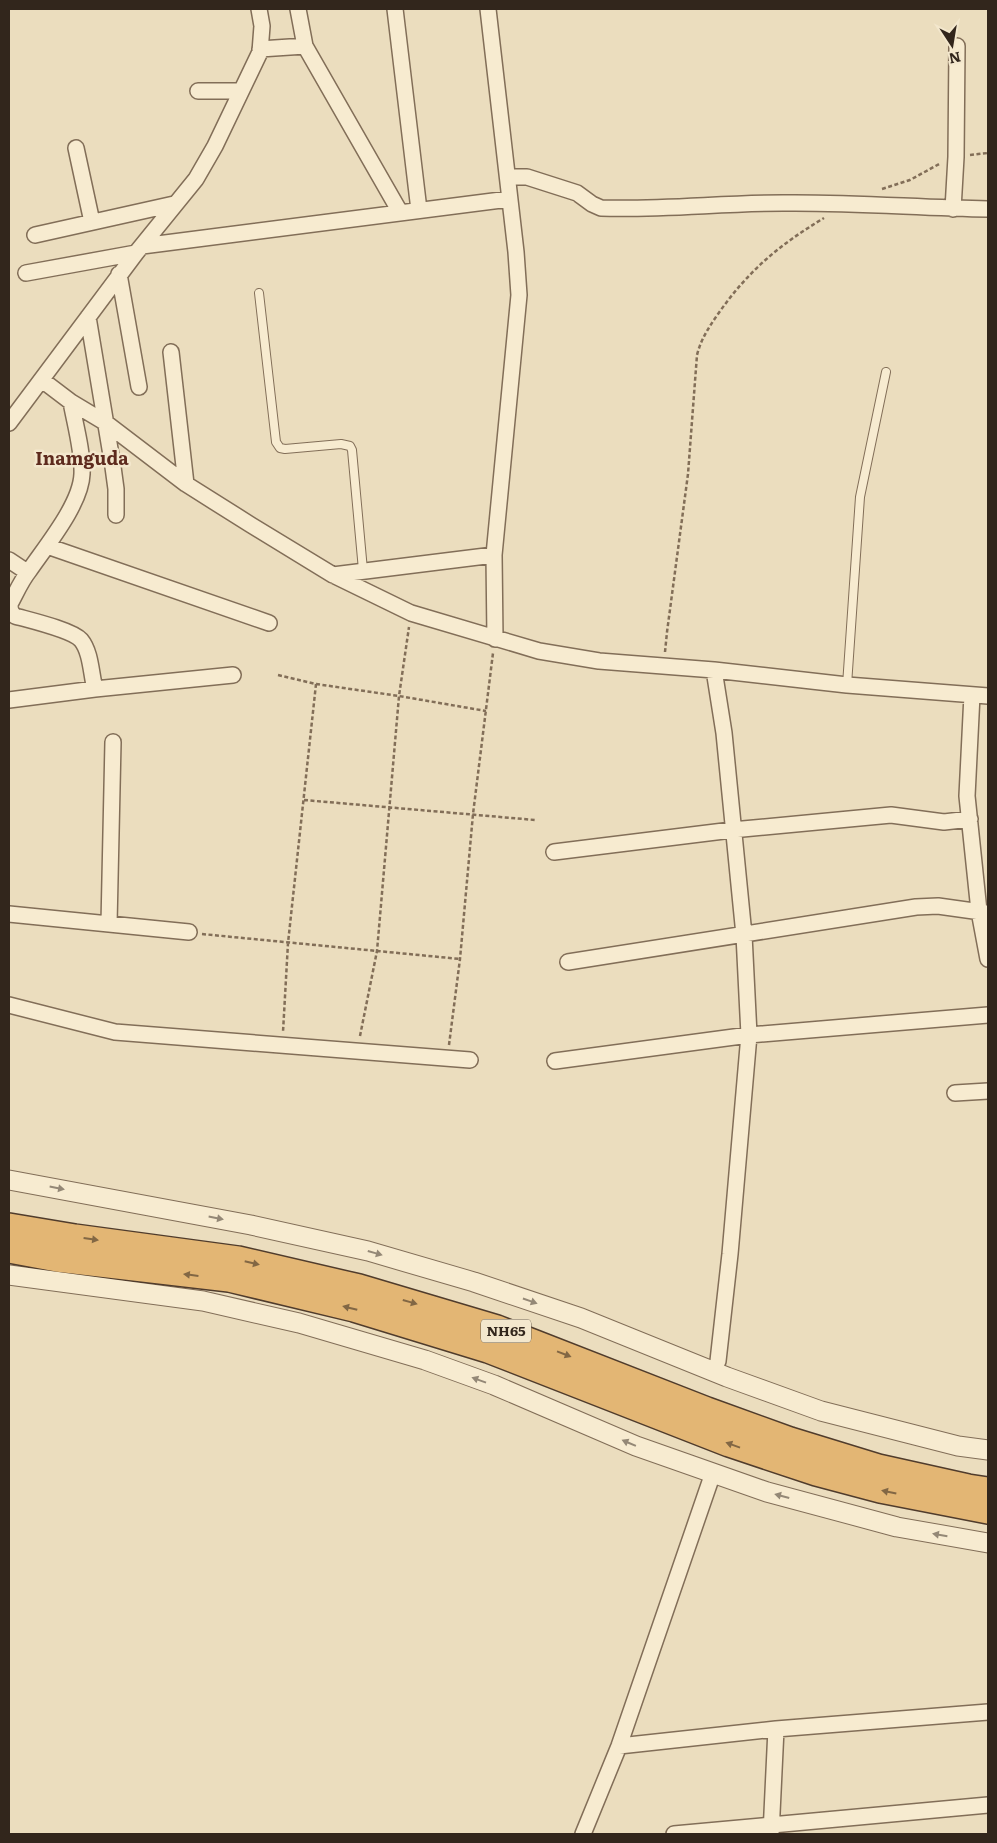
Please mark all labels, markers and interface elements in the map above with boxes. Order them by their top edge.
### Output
north arrow [927,20,977,70]
text: N [947,48,963,70]
district label: Inamguda [35,444,129,471]
one-way arrow [49,1185,65,1193]
one-way arrow [209,1215,225,1223]
one-way arrow [84,1236,100,1244]
one-way arrow [368,1249,383,1257]
one-way arrow [245,1259,261,1267]
one-way arrow [183,1271,199,1279]
one-way arrow [402,1298,417,1306]
one-way arrow [523,1298,538,1305]
one-way arrow [342,1304,357,1312]
road number: NH65 [481,1320,531,1342]
one-way arrow [557,1350,572,1358]
one-way arrow [471,1376,486,1384]
one-way arrow [622,1438,636,1446]
one-way arrow [726,1441,741,1448]
one-way arrow [880,1487,896,1495]
one-way arrow [775,1492,790,1500]
one-way arrow [932,1530,948,1538]

